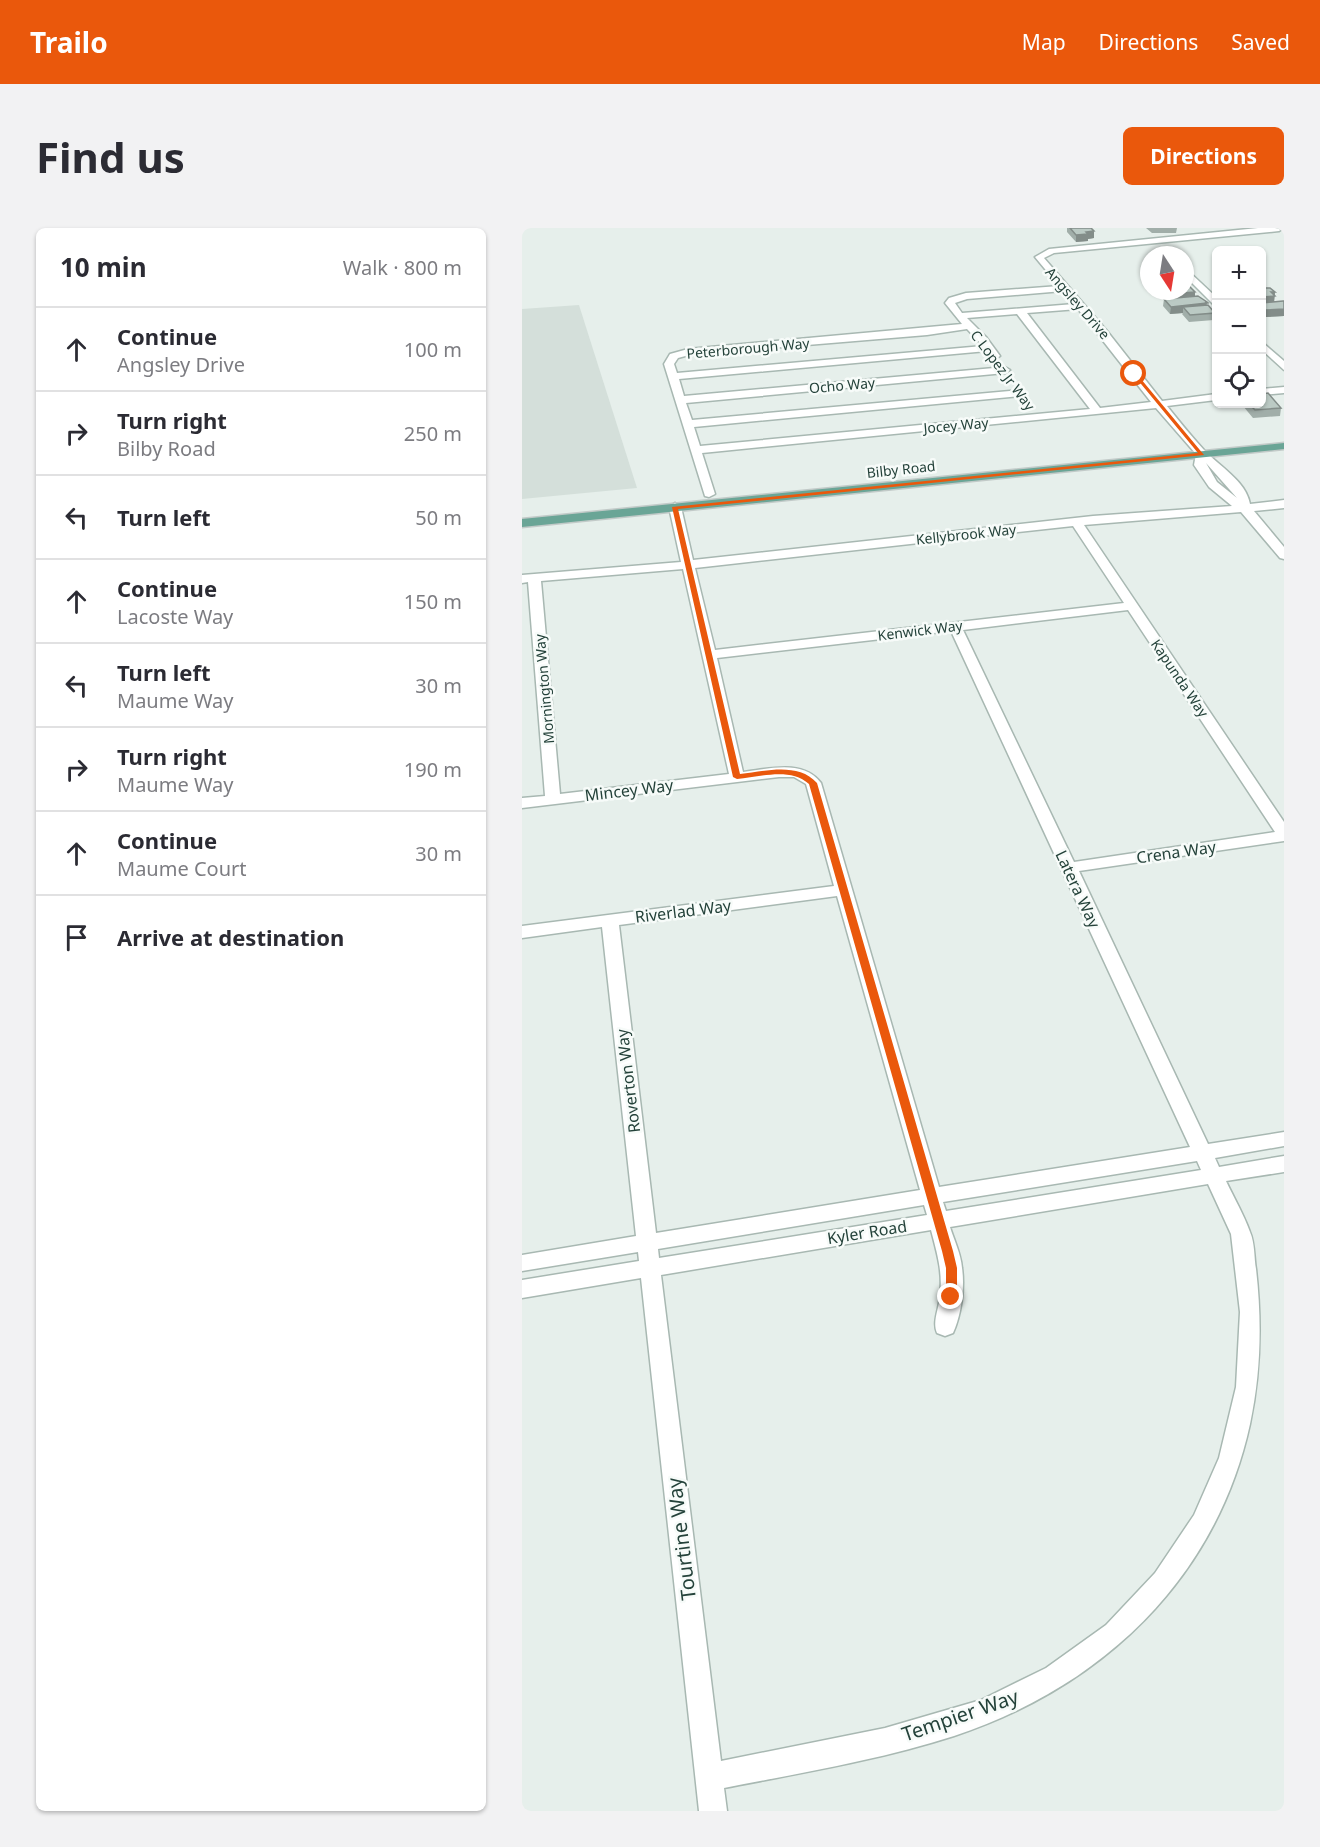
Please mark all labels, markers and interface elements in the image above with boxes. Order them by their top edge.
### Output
text: Trailo [30,23,108,61]
text: Map [1022,28,1066,56]
text: Directions [1099,28,1198,56]
text: Saved [1231,28,1290,56]
button: Directions [1123,127,1284,185]
text: Find us [36,128,185,185]
north arrow [1140,246,1194,300]
map controls [1212,246,1266,408]
button: + [1212,246,1266,300]
text: 10 min [60,249,147,285]
text: Walk · 800 m [343,254,462,281]
street label: Angsley Drive [1041,263,1115,343]
button: − [1212,300,1266,354]
text: Continue [117,321,217,351]
street label: C Lopez Jr Way [967,326,1040,415]
icon: ahead [60,333,93,366]
street label: Peterborough Way [686,333,811,363]
text: 100 m [404,336,462,363]
text: Angsley Drive [117,351,245,378]
button: locate [1212,354,1266,408]
route start [1120,360,1146,386]
street label: Ocho Way [808,373,877,397]
text: Turn right [117,405,227,435]
street label: Jocey Way [921,413,990,437]
icon: right [60,417,93,450]
text: 250 m [404,420,462,447]
text: Bilby Road [117,435,216,462]
street label: Bilby Road [866,456,936,482]
icon: left [60,501,93,534]
text: Turn left [117,502,211,532]
text: 50 m [415,504,462,531]
street label: Kellybrook Way [915,519,1018,549]
text: Continue [117,573,217,603]
icon: ahead [60,585,93,618]
text: 150 m [404,588,462,615]
text: Lacoste Way [117,603,233,630]
street label: Kenwick Way [876,615,964,645]
street label: Mornington Way [530,633,558,745]
street label: Kapunda Way [1147,635,1214,721]
text: Turn left [117,657,211,687]
icon: left [60,669,93,702]
text: 30 m [415,672,462,699]
text: Maume Way [117,687,234,714]
text: Turn right [117,741,227,771]
icon: right [60,753,93,786]
text: 190 m [404,756,462,783]
text: Maume Way [117,771,234,798]
street label: Mincey Way [584,774,675,806]
text: Continue [117,825,217,855]
street label: Crena Way [1135,835,1218,868]
icon: ahead [60,837,93,870]
text: 30 m [415,840,462,867]
street label: Latera Way [1050,847,1106,932]
text: Maume Court [117,855,246,882]
street label: Riverlad Way [634,894,733,928]
icon: arrive [60,921,93,954]
text: Arrive at destination [117,922,344,952]
street label: Roverton Way [611,1027,645,1134]
street label: Kyler Road [826,1215,908,1249]
route end [937,1283,963,1309]
street label: Tourtine Way [660,1475,702,1602]
street label: Tempier Way [898,1682,1023,1748]

